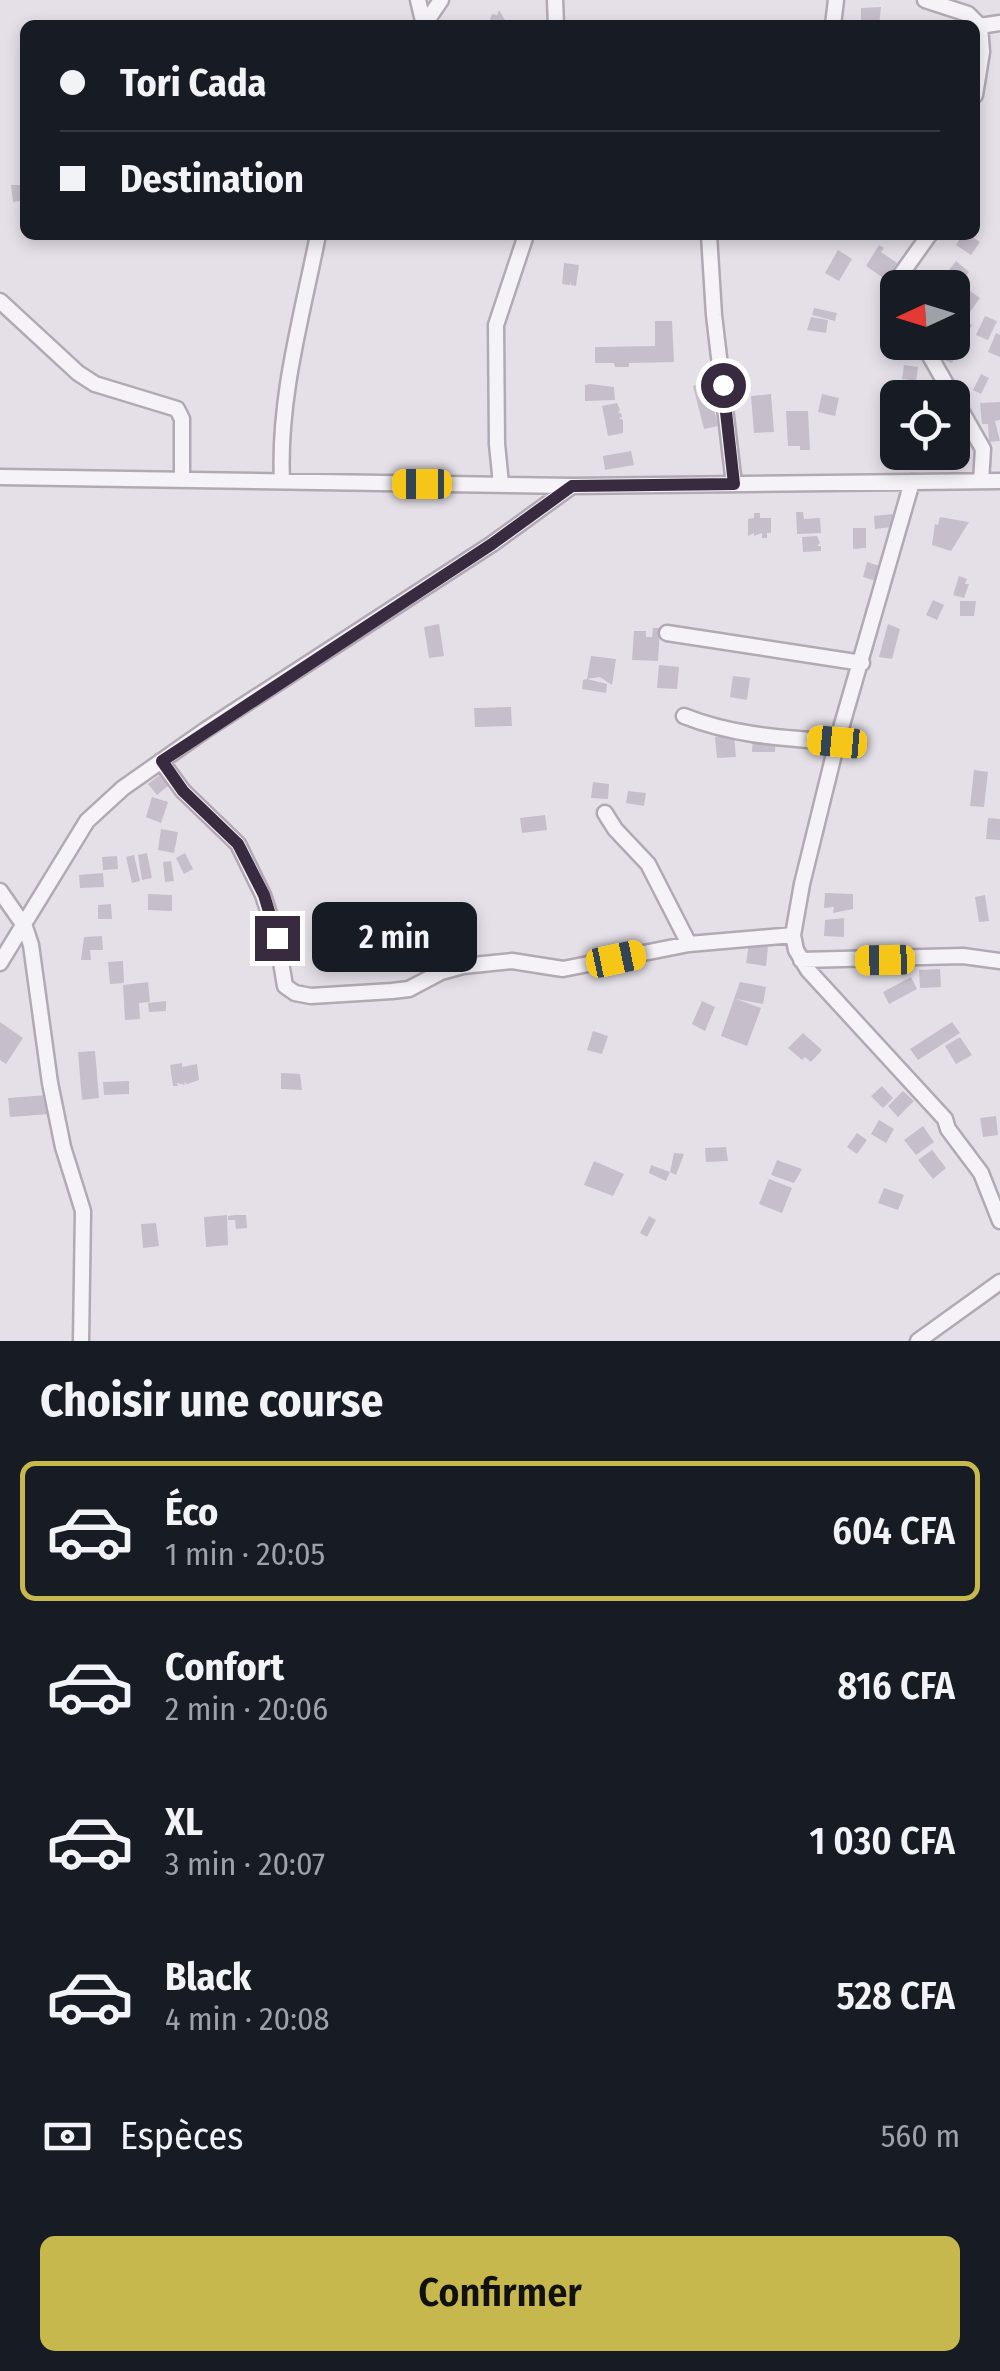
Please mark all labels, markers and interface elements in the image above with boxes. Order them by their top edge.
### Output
text: Tori Cada [120,60,267,106]
text: Destination [120,156,304,202]
north arrow [880,270,970,360]
map controls [880,270,970,470]
route start [701,363,746,408]
button: locate [880,380,970,470]
car [392,469,452,499]
car [806,724,868,760]
callout: 2 min [312,903,477,973]
route end [255,916,300,961]
text: 2 min [359,918,430,956]
car [584,938,648,980]
car [855,944,915,976]
text: Choisir une course [40,1374,383,1428]
icon: car [45,1486,135,1576]
text: Éco [165,1489,218,1535]
text: 604 CFA [832,1508,955,1554]
text: 1 min · 20:05 [165,1535,325,1573]
icon: car [45,1641,135,1731]
text: Confort [165,1644,284,1690]
text: 816 CFA [837,1663,955,1709]
text: 2 min · 20:06 [165,1690,328,1728]
icon: car [45,1796,135,1886]
text: XL [165,1799,203,1845]
text: 1 030 CFA [809,1818,955,1864]
text: 3 min · 20:07 [165,1845,325,1883]
icon: car [45,1951,135,2041]
text: Black [165,1954,251,2000]
text: 528 CFA [837,1973,955,2019]
text: 4 min · 20:08 [165,2000,330,2038]
icon: cash [40,2109,95,2164]
text: Espèces [120,2113,243,2159]
text: 560 m [881,2117,960,2155]
button: Confirmer [40,2236,960,2351]

